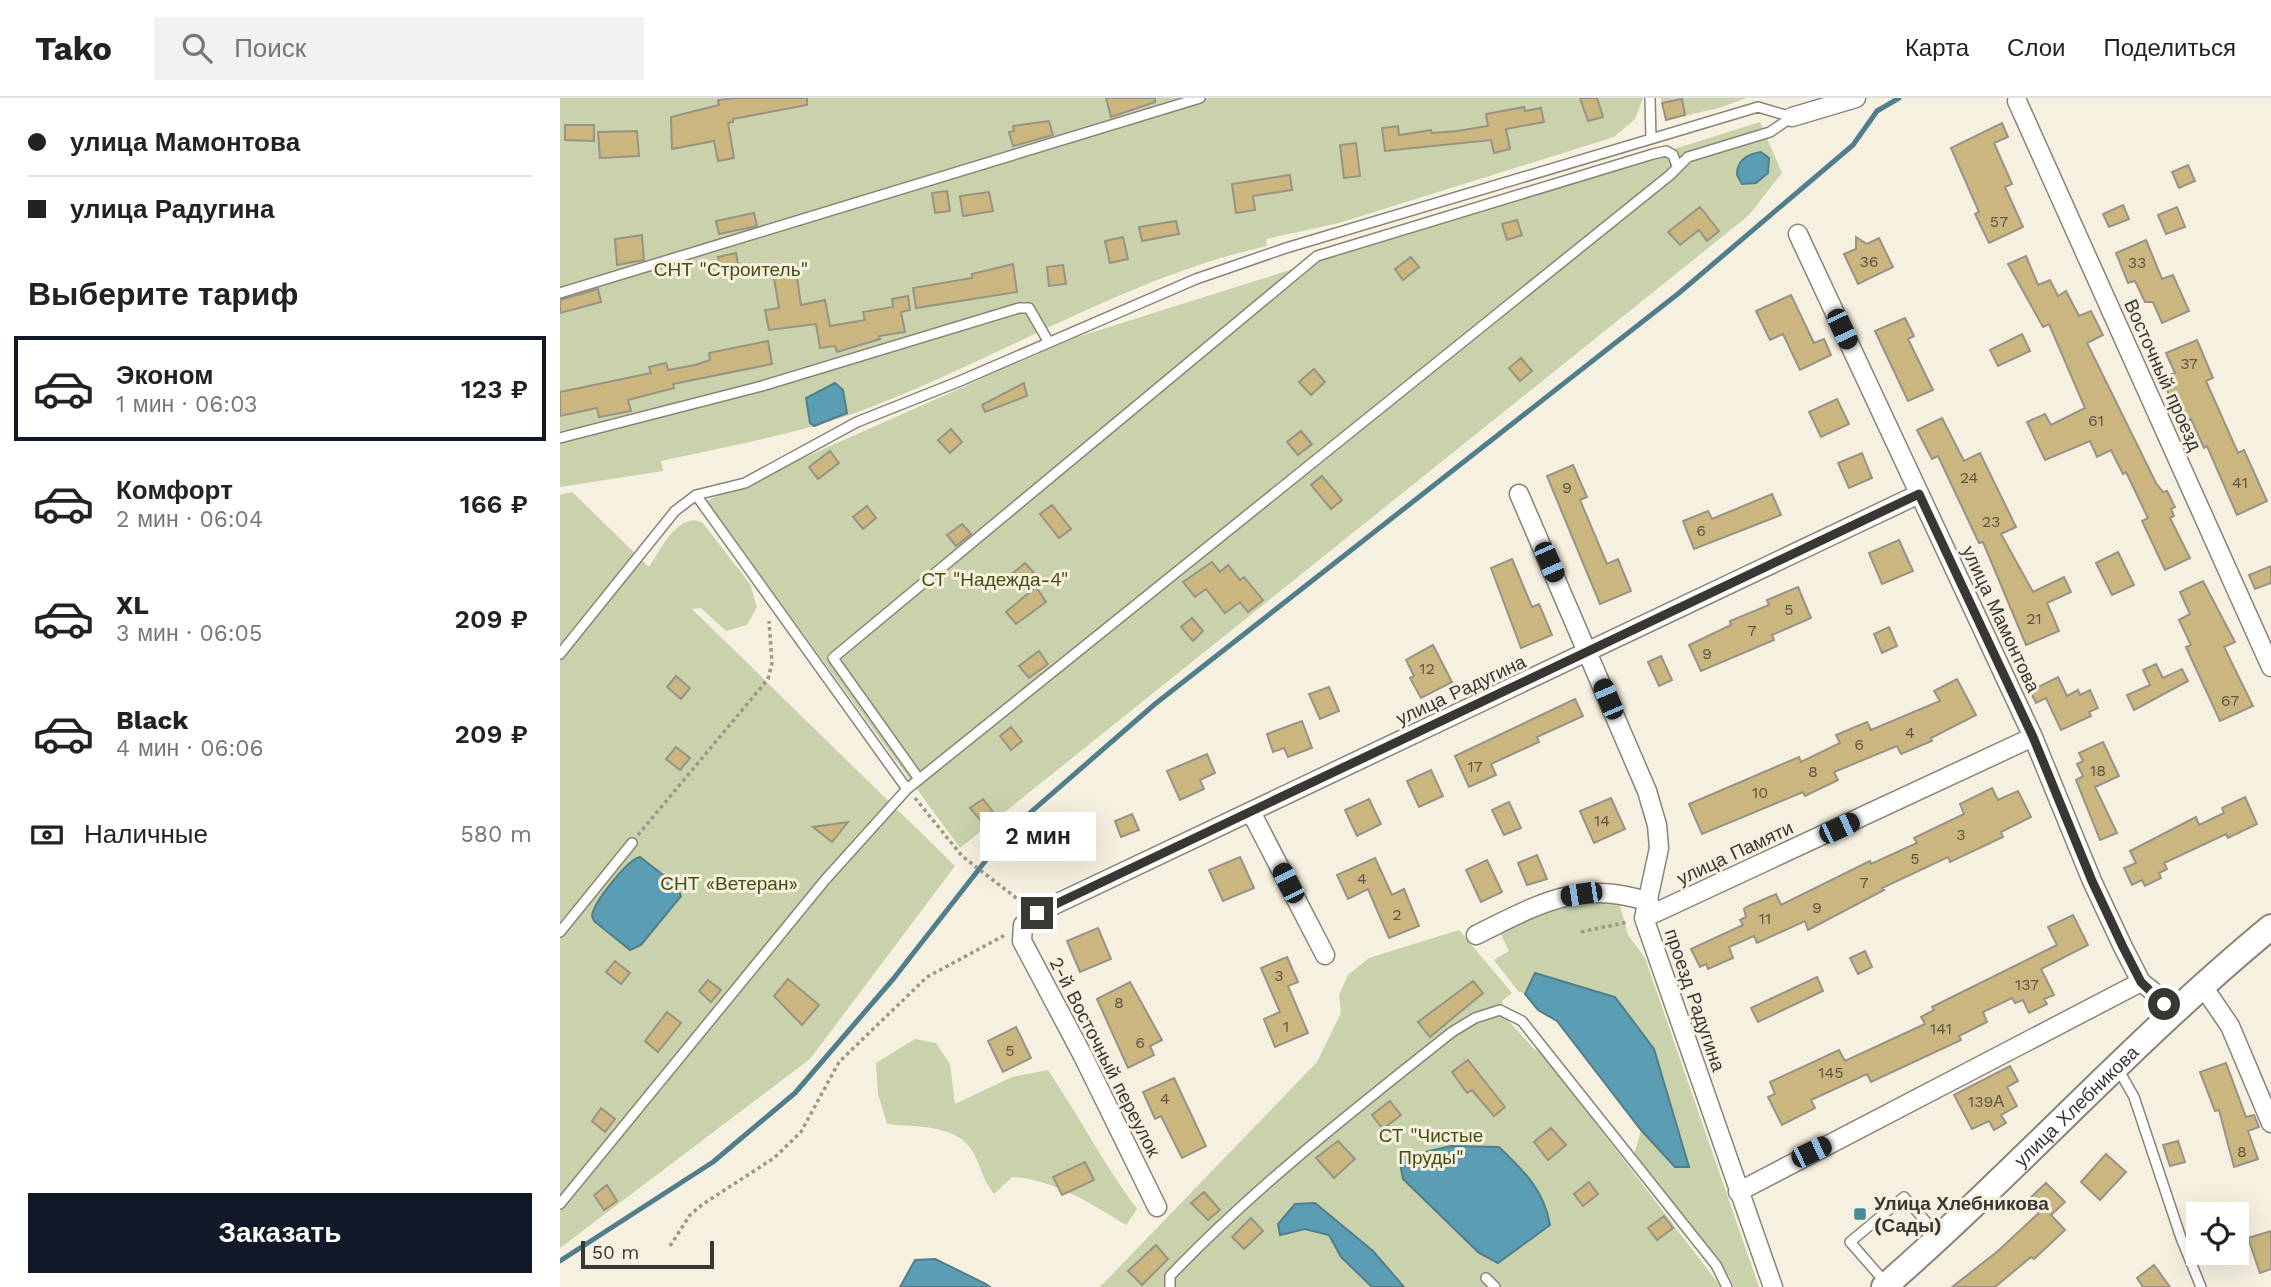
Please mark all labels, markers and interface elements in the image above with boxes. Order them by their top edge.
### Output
search box [154,17,644,80]
text: Tako [35,29,112,68]
icon: search [178,29,216,67]
text: Поиск [234,33,306,63]
text: Карта [1905,34,1969,62]
text: Слои [2007,34,2065,62]
text: Поделиться [2103,34,2236,62]
text: улица Мамонтова [70,127,300,157]
text: улица Радугина [70,194,275,224]
house number: 57 [1990,212,2008,231]
house number: 36 [1859,252,1879,271]
house number: 33 [2128,253,2146,272]
park label: СНТ "Строитель" [654,258,808,281]
text: Выберите тариф [28,275,299,313]
street label: Восточный проезд [2119,296,2207,454]
car [1824,306,1861,352]
house number: 37 [2180,354,2198,373]
icon: car [32,357,95,420]
text: Эконом [116,360,214,390]
text: 123 ₽ [461,374,528,404]
text: 1 мин · 06:03 [116,391,257,418]
house number: 61 [2088,411,2104,430]
house number: 24 [1960,468,1979,487]
icon: car [32,472,95,535]
house number: 41 [2232,473,2248,492]
text: Комфорт [116,475,233,505]
house number: 9 [1562,478,1572,497]
text: 166 ₽ [460,489,528,519]
text: 2 мин · 06:04 [116,506,263,533]
house number: 23 [1982,512,2000,531]
house number: 6 [1696,521,1706,540]
car [1531,539,1568,585]
street label: улица Мамонтова [1957,542,2045,696]
park label: СТ "Надежда-4" [922,568,1068,591]
icon: car [32,587,95,650]
text: XL [116,590,149,620]
house number: 5 [1784,600,1794,619]
text: 209 ₽ [455,604,528,634]
house number: 21 [2026,609,2042,628]
text: 3 мин · 06:05 [116,620,262,647]
house number: 7 [1748,621,1757,640]
house number: 9 [1702,644,1712,663]
street label: улица Радугина [1392,650,1530,730]
house number: 12 [1419,659,1435,678]
car [1591,676,1626,722]
house number: 67 [2221,691,2239,710]
icon: car [32,702,95,765]
text: Black [116,705,188,735]
text: 209 ₽ [455,719,528,749]
house number: 4 [1905,723,1915,742]
text: 4 мин · 06:06 [116,735,264,762]
house number: 6 [1854,735,1864,754]
house number: 17 [1467,757,1483,776]
house number: 18 [2090,761,2106,780]
house number: 8 [1808,762,1818,781]
house number: 10 [1752,783,1768,802]
car [1816,810,1863,846]
house number: 14 [1594,811,1610,830]
callout: 2 мин [979,812,1095,860]
icon: cash [28,816,66,854]
street label: улица Памяти [1673,816,1797,890]
text: Наличные [84,819,208,849]
text: 580 m [460,821,532,848]
text: 2 мин [1005,823,1071,850]
house number: 3 [1956,825,1966,844]
house number: 5 [1910,849,1920,868]
car [1270,860,1307,906]
house number: 4 [1357,869,1367,888]
park label: СНТ «Ветеран» [660,872,798,895]
house number: 7 [1860,873,1869,892]
car [1559,880,1604,908]
route end [1021,897,1053,929]
house number: 9 [1812,898,1822,917]
house number: 2 [1392,905,1402,924]
house number: 11 [1759,909,1771,928]
street label: проезд Радугина [1660,926,1730,1075]
street label: 2-й Восточный переулок [1045,953,1166,1161]
house number: 3 [1274,966,1284,985]
house number: 137 [2015,975,2039,994]
route start [2148,988,2180,1020]
house number: 8 [1114,993,1124,1012]
house number: 1 [1283,1017,1289,1036]
house number: 141 [1930,1019,1952,1038]
house number: 6 [1135,1033,1145,1052]
street label: улица Хлебникова [2009,1040,2143,1172]
house number: 5 [1005,1041,1015,1060]
house number: 145 [1818,1063,1844,1082]
house number: 4 [1160,1089,1170,1108]
house number: 139А [1968,1092,2004,1111]
park label: СТ "Чистые Пруды" [1379,1124,1483,1169]
car [1788,1133,1835,1171]
house number: 8 [2237,1142,2247,1161]
place label: Улица Хлебникова (Сады) [1874,1192,2049,1237]
button: Заказать [28,1193,532,1273]
map controls [2186,1202,2249,1265]
button: locate [2186,1202,2249,1265]
marker: Улица Хлебникова (Сады) [1852,1206,1868,1222]
scale bar [581,1238,714,1270]
text: 50 m [592,1241,639,1264]

